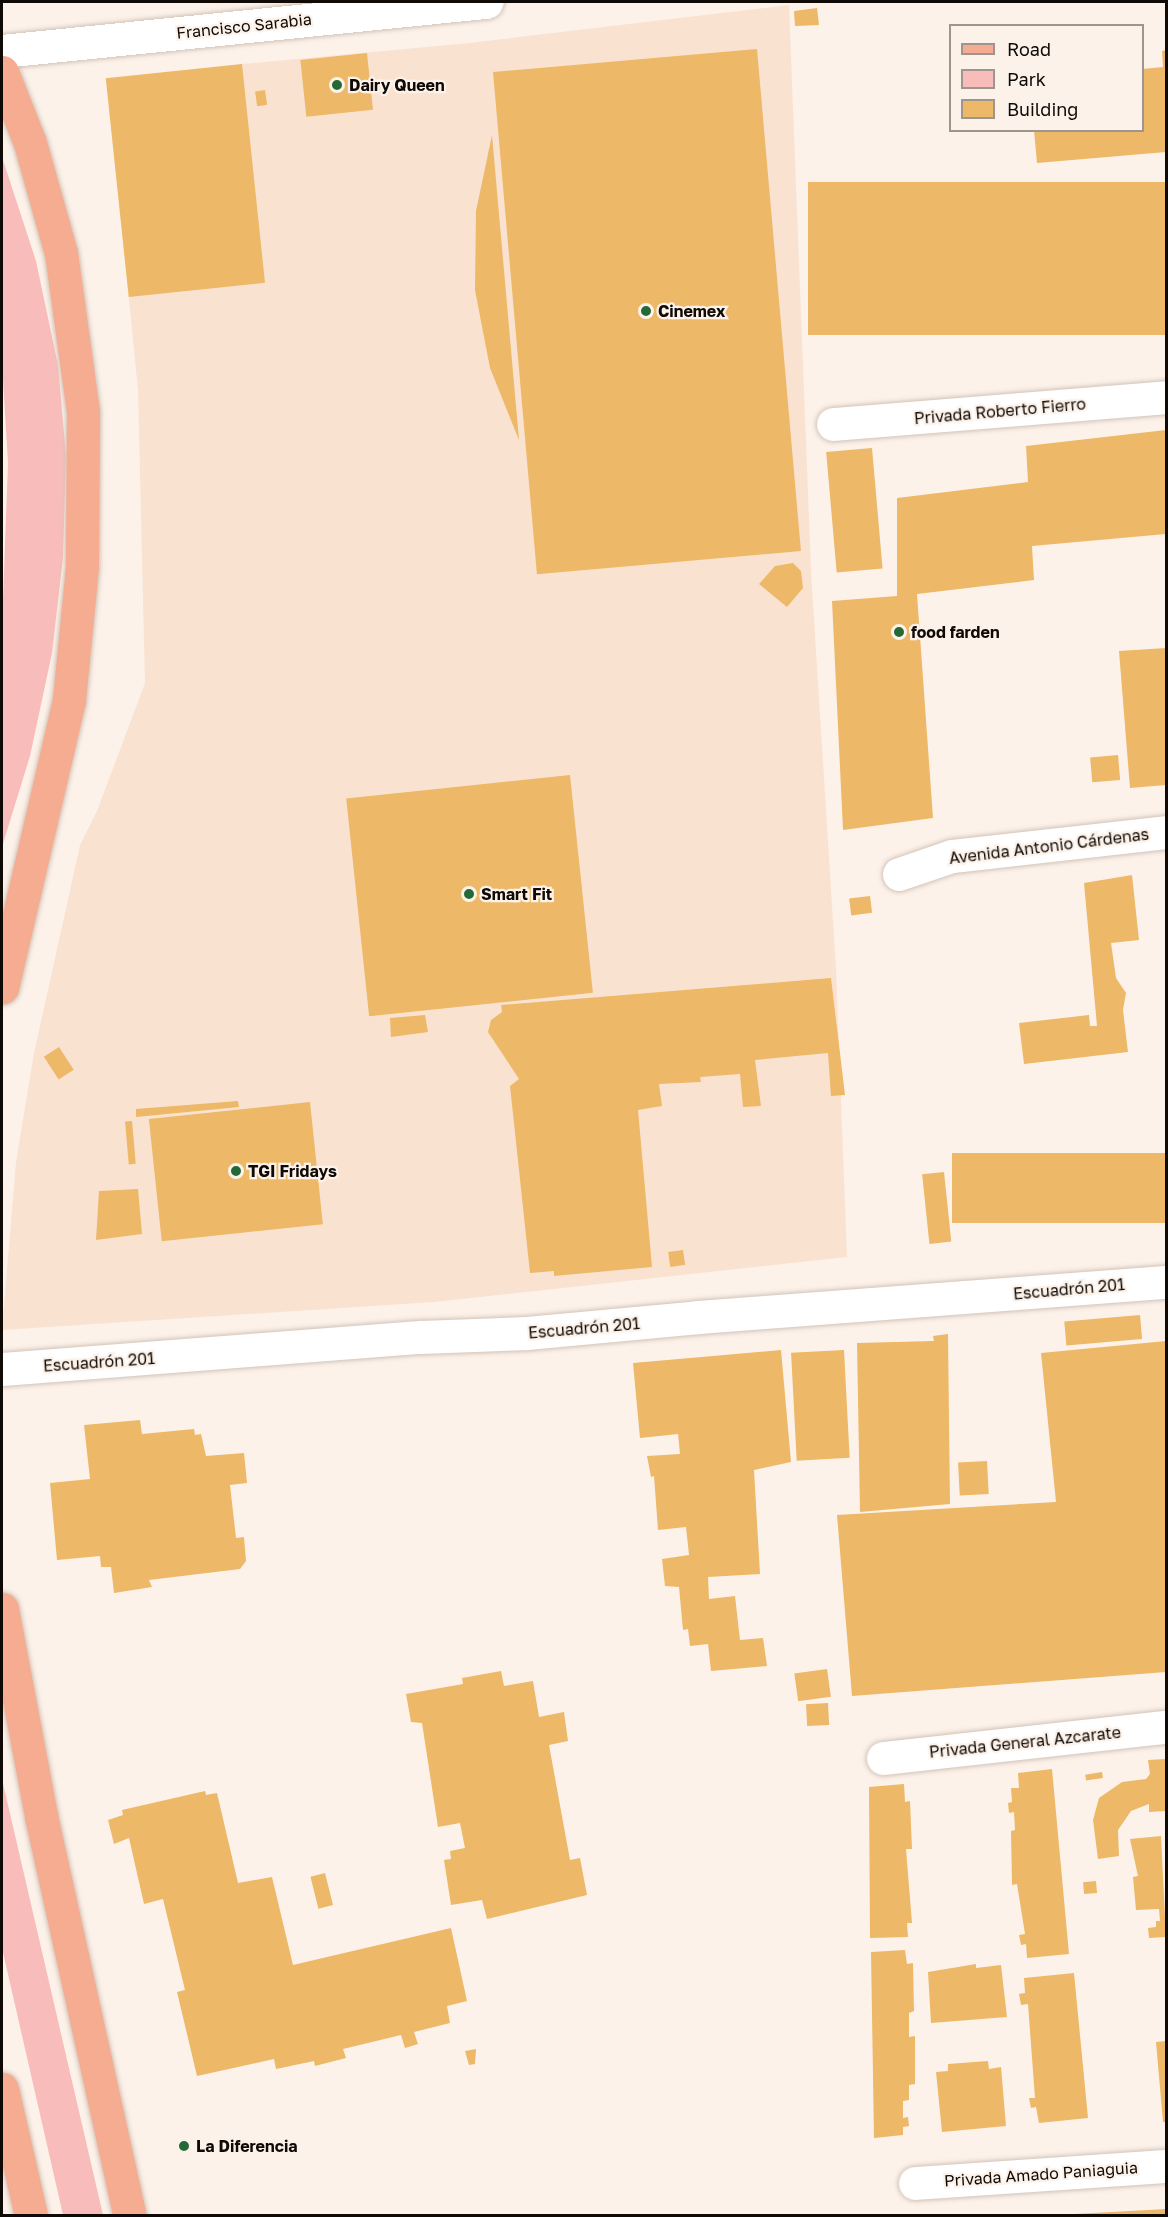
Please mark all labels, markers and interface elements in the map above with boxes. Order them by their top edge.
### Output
street label: Francisco Sarabia [175,9,313,43]
legend [949,24,1144,132]
text: Road [1007,38,1051,60]
text: Park [1007,68,1046,90]
place label: Dairy Queen [349,75,445,95]
marker: Dairy Queen [330,78,344,92]
text: Building [1007,98,1078,120]
place label: Cinemex [658,301,725,321]
marker: Cinemex [639,304,653,318]
street label: Privada Roberto Fierro [913,394,1087,428]
place label: food farden [911,622,1000,642]
marker: food farden [892,625,906,639]
street label: Avenida Antonio Cárdenas [948,824,1150,868]
place label: Smart Fit [481,884,552,904]
marker: Smart Fit [462,887,476,901]
place label: TGI Fridays [248,1161,337,1181]
marker: TGI Fridays [229,1164,243,1178]
street label: Escuadrón 201 [1012,1275,1126,1303]
street label: Escuadrón 201 [527,1314,641,1342]
street label: Escuadrón 201 [42,1349,156,1375]
street label: Privada General Azcarate [928,1722,1122,1762]
place label: La Diferencia [196,2136,298,2156]
marker: La Diferencia [177,2139,191,2153]
street label: Privada Amado Paniaguia [943,2158,1139,2190]

